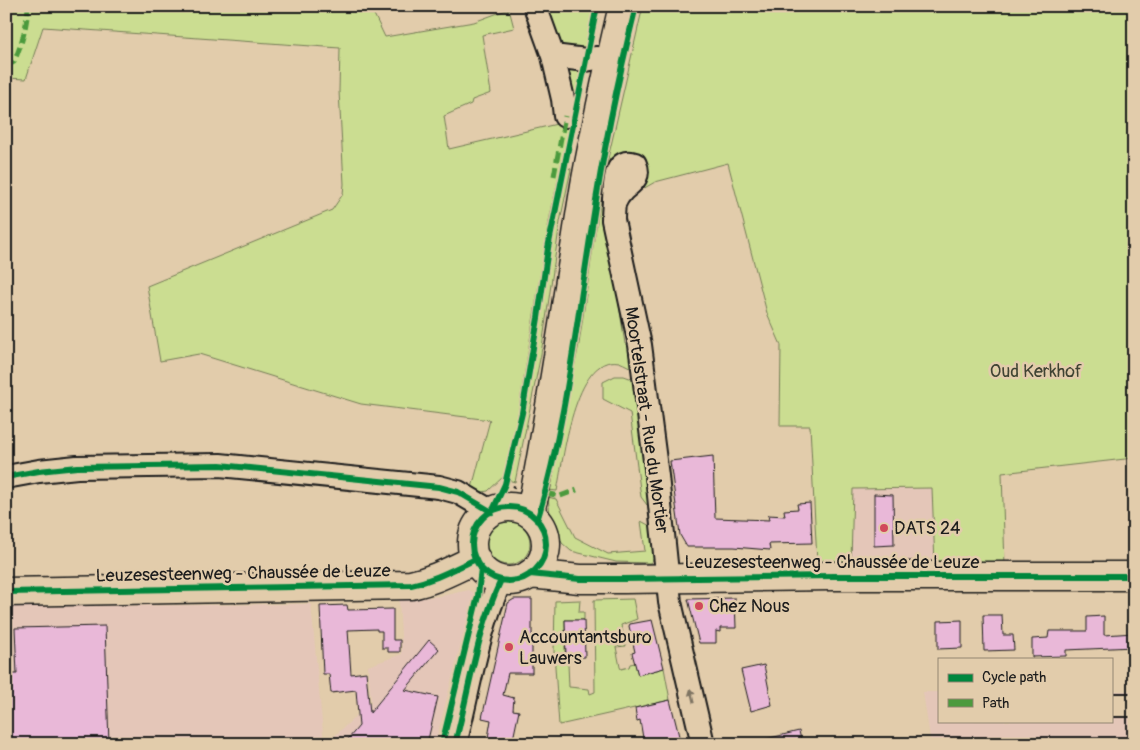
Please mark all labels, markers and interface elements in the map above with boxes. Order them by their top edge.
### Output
street label: Moortelstraat - Rue du Mortier [619,305,674,535]
park label: Oud Kerkhof [990,360,1083,383]
place label: DATS 24 [894,517,961,540]
marker: DATS 24 [878,522,890,534]
street label: Leuzesesteenweg - Chaussée de Leuze [685,551,980,574]
street label: Leuzesesteenweg - Chaussée de Leuze [95,559,391,588]
place label: Chez Nous [709,595,790,618]
marker: Chez Nous [693,600,705,612]
place label: Accountantsburo Lauwers [519,626,652,670]
marker: Accountantsburo Lauwers [503,641,515,653]
legend [938,658,1112,722]
text: Cycle path [982,668,1046,687]
one-way arrow [688,689,696,704]
text: Path [982,694,1009,713]

